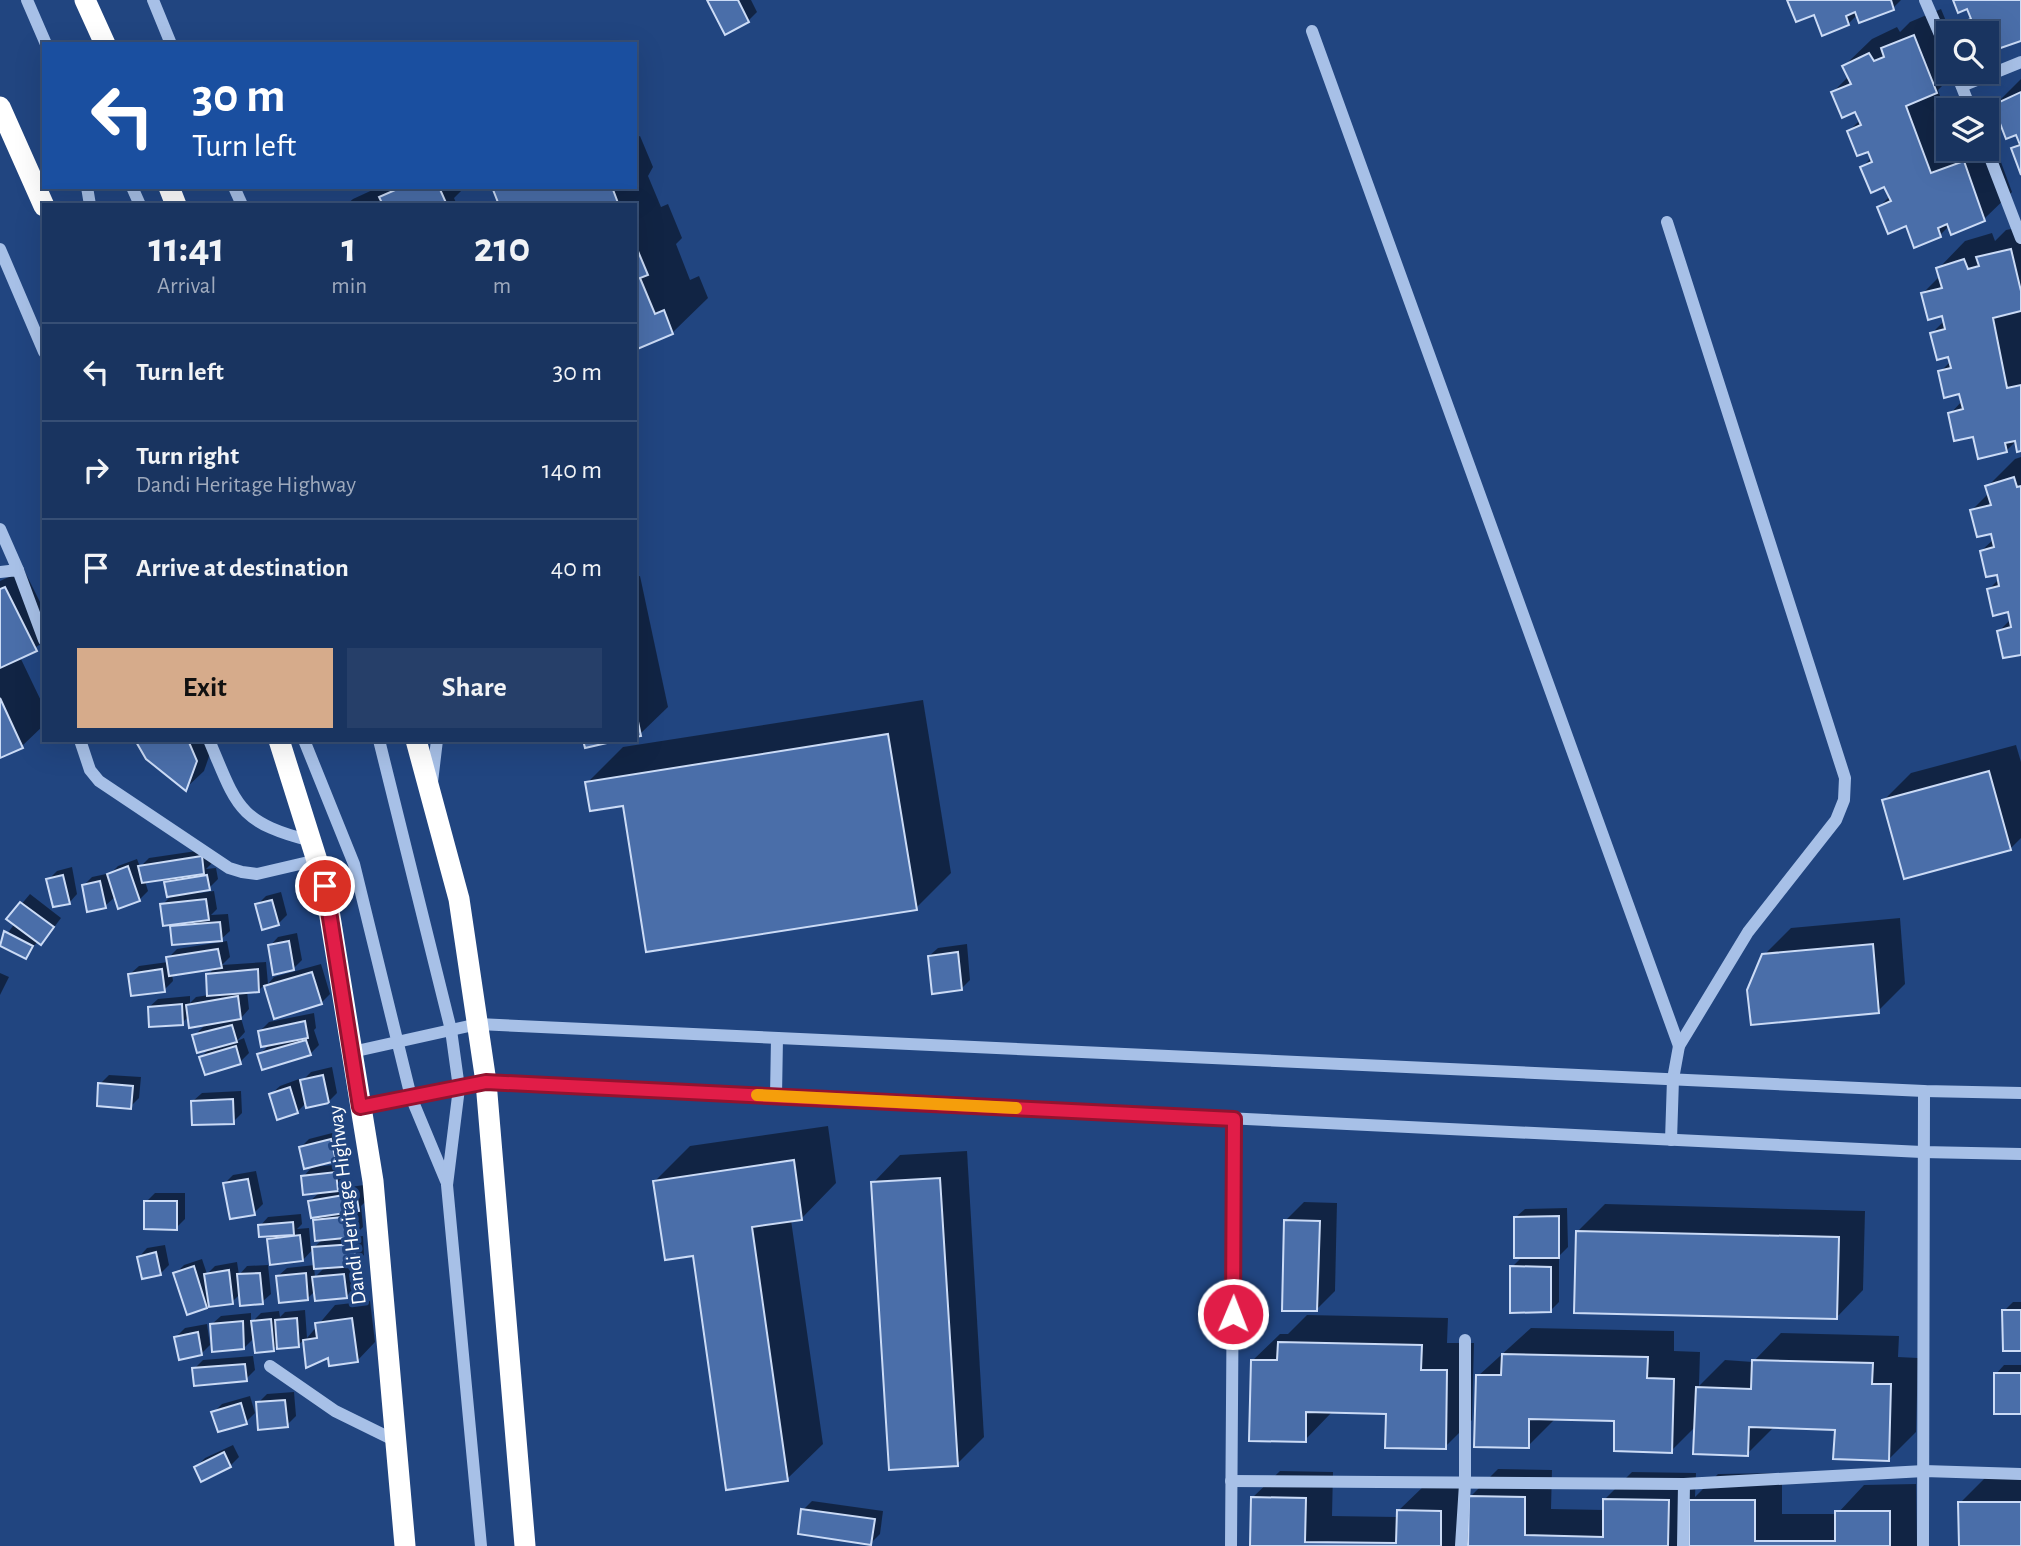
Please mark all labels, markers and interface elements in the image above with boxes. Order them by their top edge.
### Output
map controls [1936,21,1999,161]
button: search [1936,21,1999,84]
icon: left [77,70,168,161]
text: 30 m [192,72,286,121]
button: layers [1936,98,1999,161]
text: Turn left [192,130,296,162]
text: 11:41 [149,227,225,269]
text: 1 [342,227,357,269]
text: 210 [474,227,530,269]
text: Arrival [157,275,216,298]
text: min [331,275,367,298]
text: m [493,275,511,298]
icon: left [77,353,115,391]
text: Turn left [136,359,224,385]
text: 30 m [552,359,602,385]
text: Turn right [136,443,239,469]
icon: right [77,451,115,489]
text: 140 m [542,457,602,483]
text: Dandi Heritage Highway [136,474,356,497]
icon: arrive [77,549,115,587]
text: Arrive at destination [136,555,349,581]
text: 40 m [551,555,602,581]
button: Exit [77,648,333,728]
button: Share [347,648,602,728]
pin [295,856,355,916]
icon: arrive [306,867,344,905]
street label: Dandi Heritage Highway [324,1104,370,1306]
position arrow [1196,1277,1270,1351]

